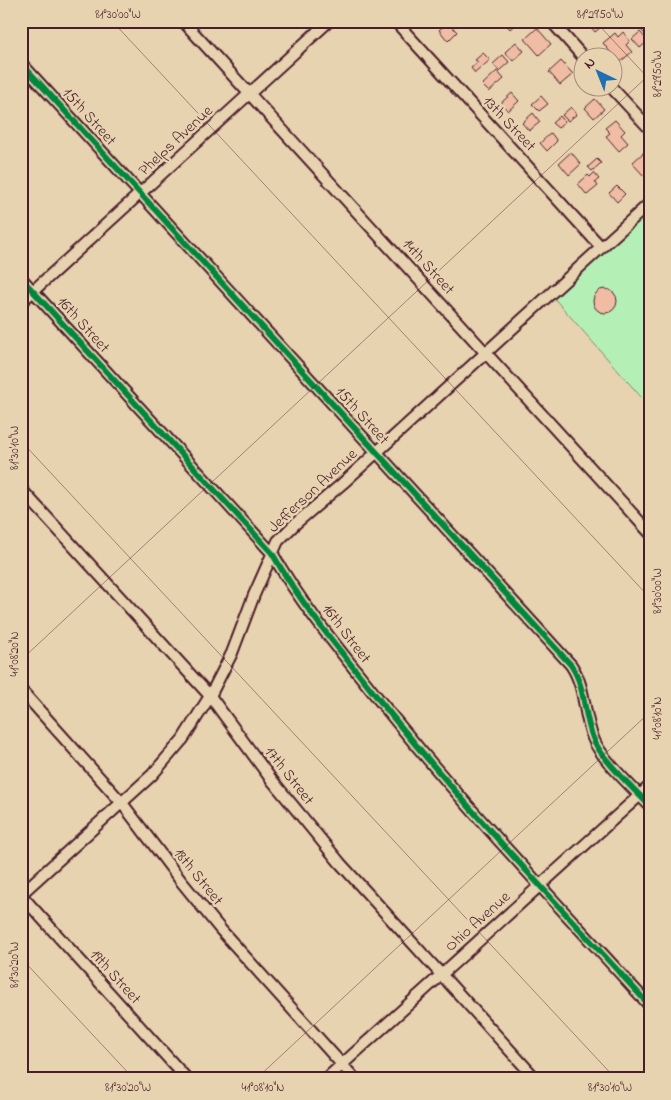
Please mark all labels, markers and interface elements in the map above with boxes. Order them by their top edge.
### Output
text: 81°30'00"W [95,6,141,24]
text: 81°29'50"W [577,6,623,24]
north arrow [574,48,624,98]
text: 81°29'50"W [649,51,667,97]
text: N [580,53,601,74]
street label: 15th Street [56,82,122,152]
street label: 13th Street [477,91,542,158]
street label: Phelps Avenue [133,99,219,182]
street label: 14th Street [396,233,460,301]
street label: 16th Street [51,291,116,359]
street label: 15th Street [329,381,395,451]
text: 81°30'10"W [6,426,24,470]
street label: Jefferson Avenue [263,443,364,539]
text: 81°30'00"W [649,568,667,614]
street label: 16th Street [316,599,377,669]
text: 41°08'20"N [6,632,24,676]
text: 41°08'10"N [649,697,667,739]
street label: 17th Street [258,741,320,811]
street label: 18th Street [167,843,229,912]
street label: Ohio Avenue [440,885,517,958]
text: 81°30'20"W [6,942,24,988]
street label: 19th Street [84,944,147,1010]
text: 81°30'20"W [105,1079,151,1097]
text: 41°08'10"N [242,1079,284,1097]
text: 81°30'10"W [588,1079,632,1097]

